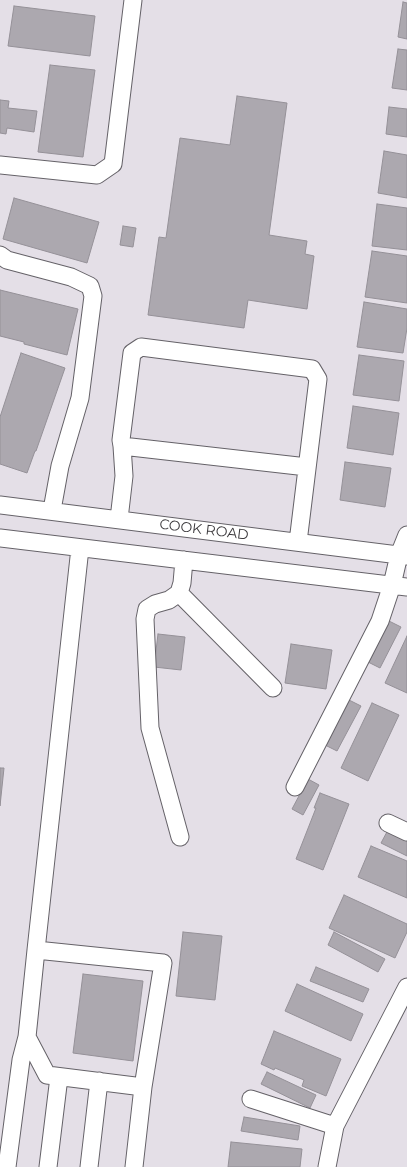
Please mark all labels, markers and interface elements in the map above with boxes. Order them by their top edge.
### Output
street label: COOK ROAD [158,516,250,544]

